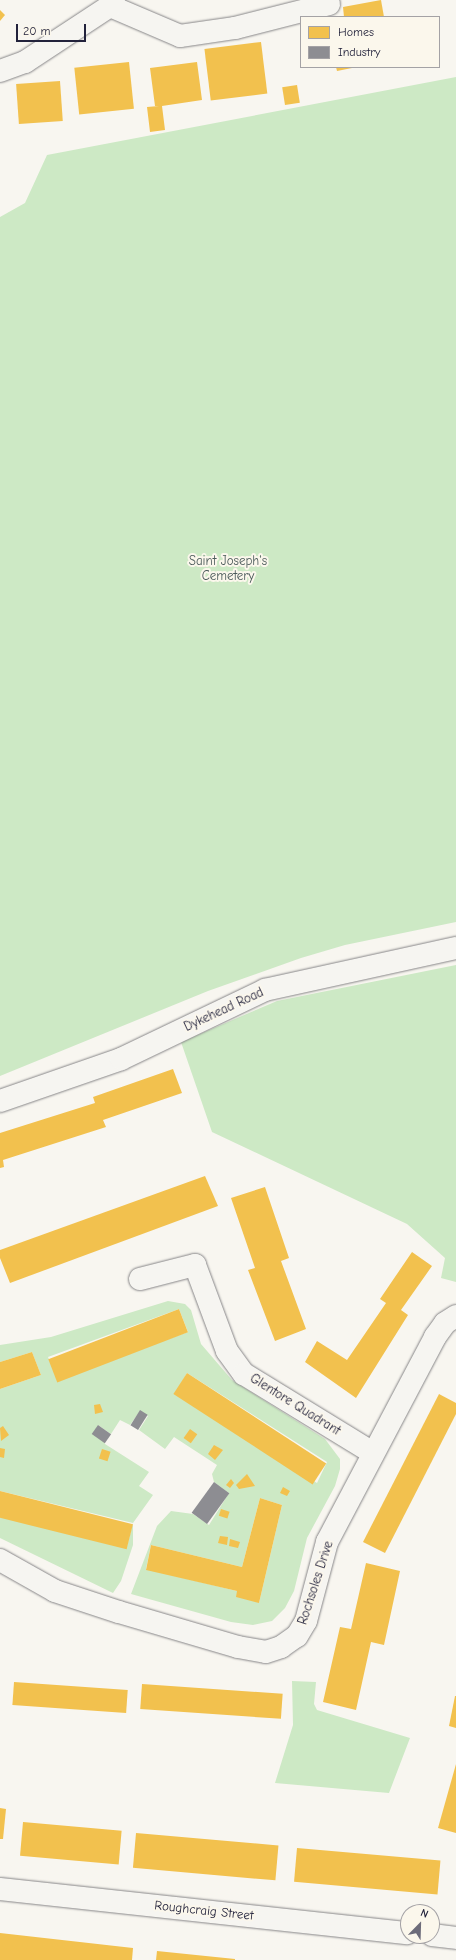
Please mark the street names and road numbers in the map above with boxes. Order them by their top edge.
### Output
street label: Dykehead Road [182,985,266,1035]
street label: Glentore Quadrant [247,1371,343,1439]
street label: Rochsoles Drive [295,1539,337,1627]
street label: Roughcraig Street [154,1898,254,1924]

